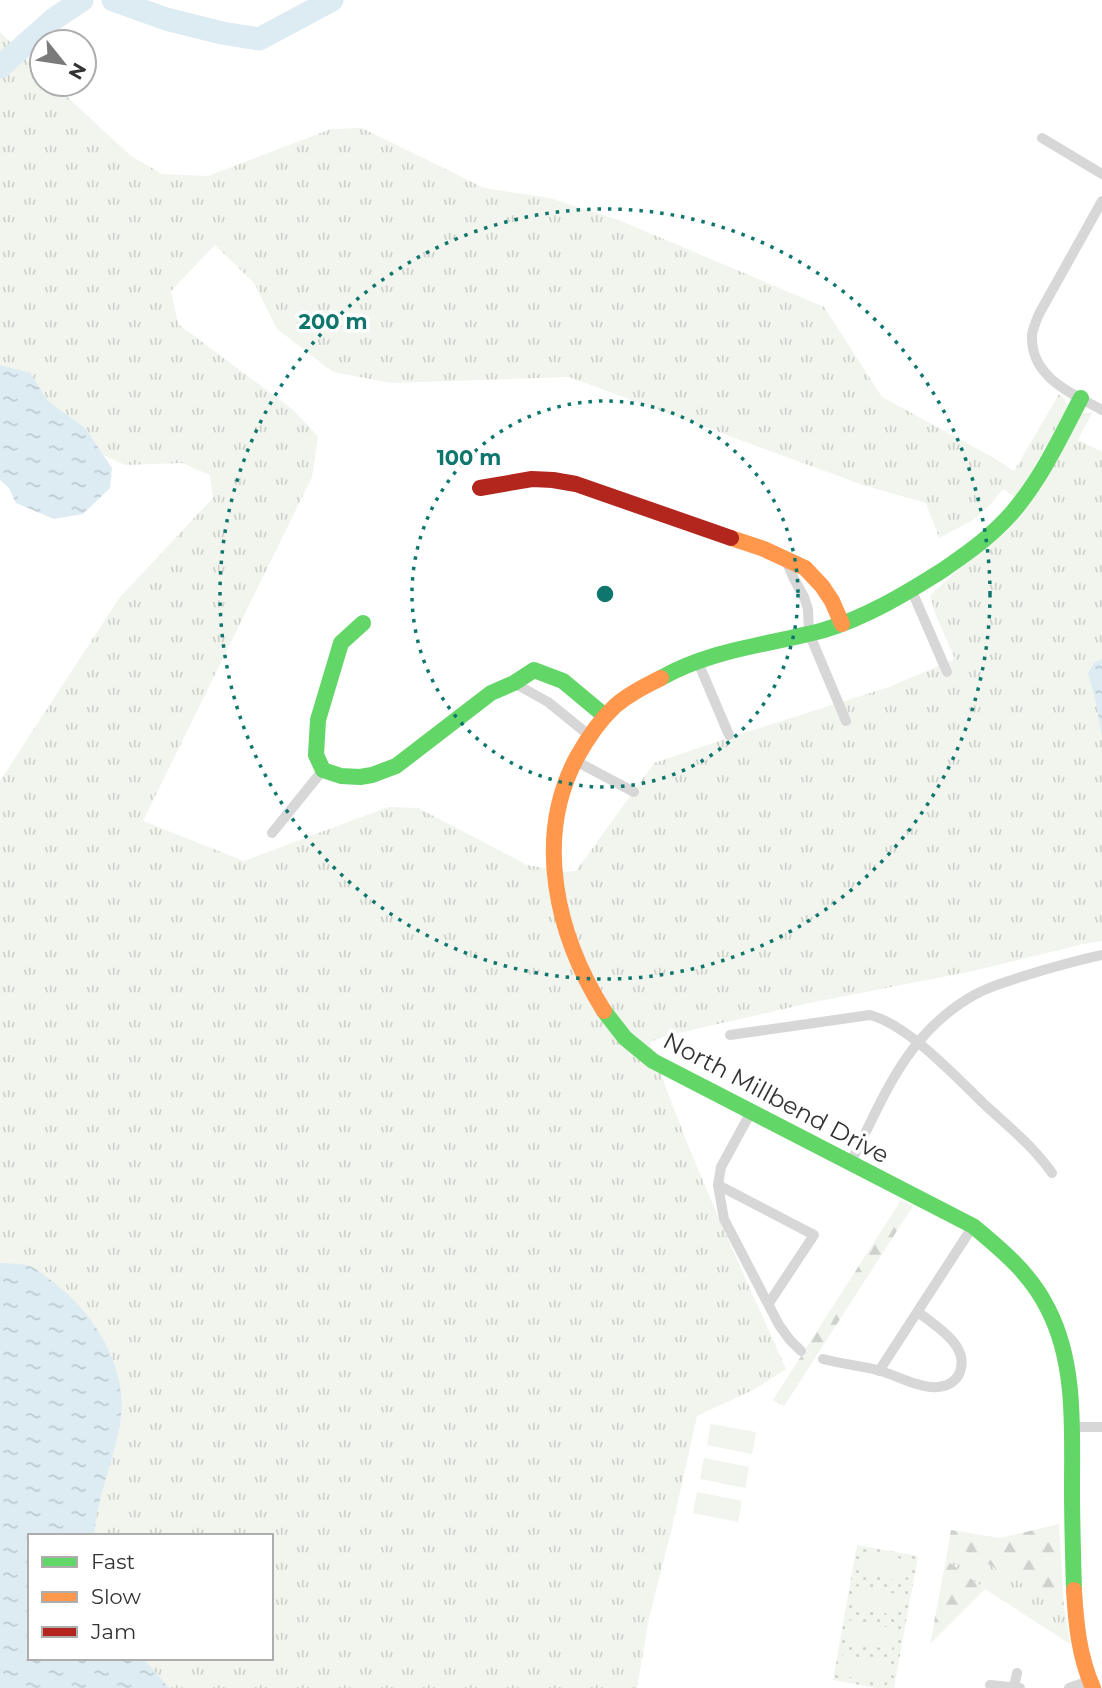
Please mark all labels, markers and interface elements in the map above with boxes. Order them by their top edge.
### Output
north arrow [28,28,98,98]
text: N [63,59,91,84]
text: 200 m [299,309,367,334]
text: 100 m [437,445,501,470]
centre of rings [593,582,617,606]
street label: North Millbend Drive [658,1026,894,1169]
legend [28,1534,273,1660]
text: Fast [91,1549,135,1574]
text: Slow [91,1584,141,1609]
text: Jam [90,1619,136,1644]

